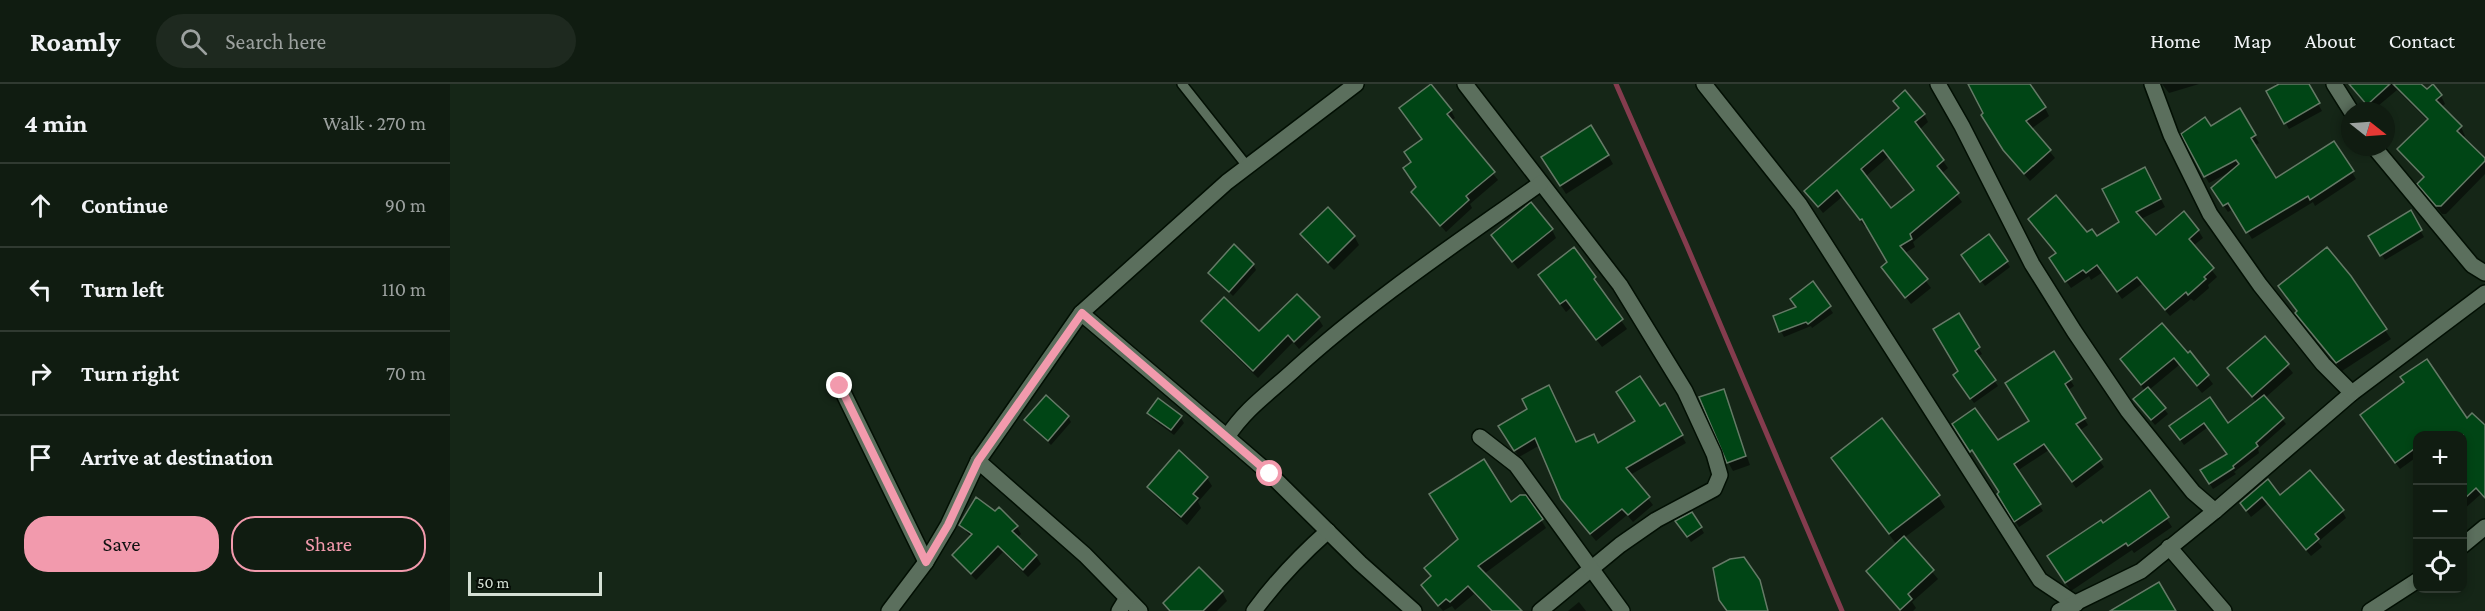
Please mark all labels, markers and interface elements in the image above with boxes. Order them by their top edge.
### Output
search box [156,14,576,68]
icon: search [177,25,210,58]
text: Roamly [30,26,120,57]
text: Search here [225,29,326,54]
text: Home [2150,29,2200,53]
text: Map [2233,29,2272,53]
text: About [2305,29,2356,53]
text: Contact [2389,29,2455,53]
north arrow [2341,102,2395,156]
text: 4 min [24,109,88,138]
text: Walk · 270 m [323,112,426,134]
icon: ahead [24,189,57,222]
text: Continue [81,193,168,218]
text: 90 m [385,194,426,216]
icon: left [24,273,57,306]
text: Turn left [81,277,164,302]
text: 110 m [382,278,426,300]
icon: right [24,357,57,390]
text: Turn right [81,361,179,386]
text: 70 m [386,362,426,384]
route end [826,372,852,398]
map controls [2413,431,2467,593]
button: + [2413,431,2467,485]
icon: arrive [24,441,57,474]
text: Arrive at destination [81,445,273,470]
route start [1256,460,1282,486]
button: − [2413,485,2467,539]
button: Save [24,516,219,572]
button: Share [231,516,426,572]
button: locate [2413,539,2467,593]
scale bar [468,569,602,596]
text: 50 m [477,574,509,591]

